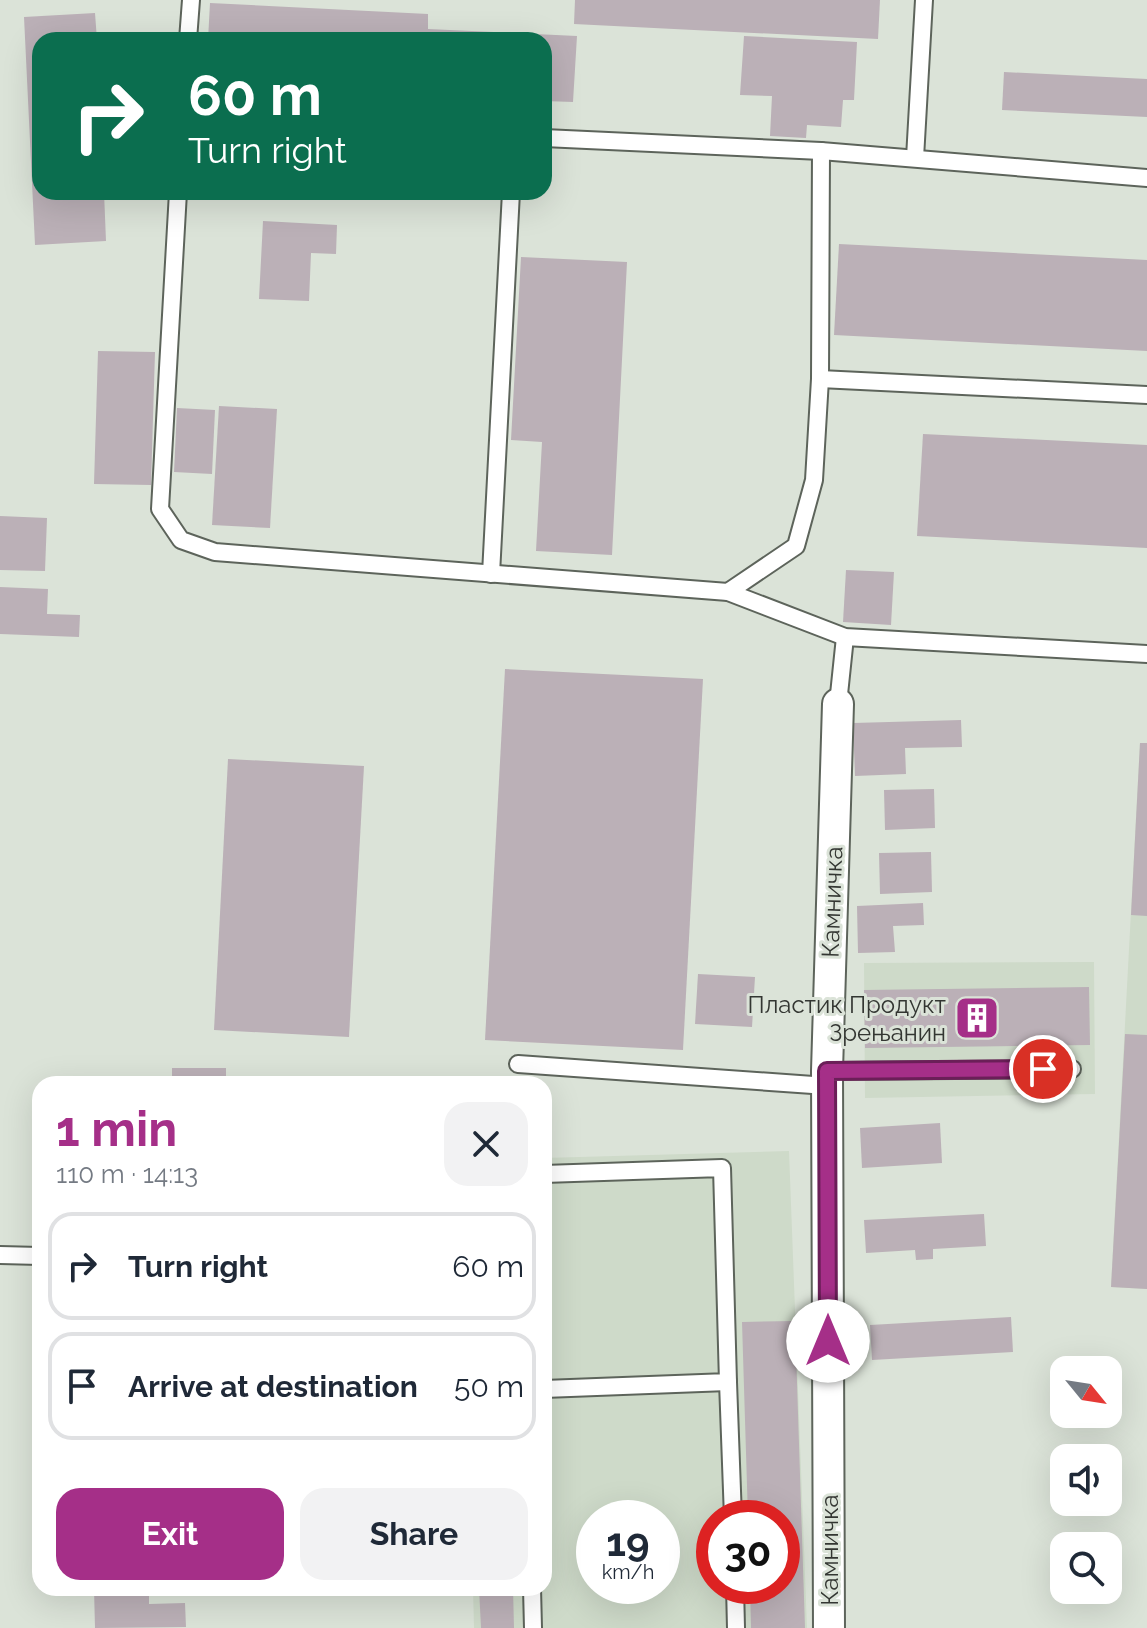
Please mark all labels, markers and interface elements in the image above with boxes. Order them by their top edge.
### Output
text: 60 m [188,62,322,128]
icon: right [56,64,160,168]
text: Turn right [188,129,347,171]
street label: Камничка [816,846,848,958]
place label: Пластик Продукт Зрењанин [748,990,947,1047]
building icon: Пластик Продукт Зрењанин [953,994,1001,1042]
pin [1009,1035,1077,1103]
icon: arrive [1021,1047,1065,1091]
text: 1 min [56,1101,177,1157]
button: close [444,1102,528,1186]
text: 110 m · 14:13 [56,1159,198,1189]
icon: right [60,1244,104,1288]
text: Turn right [128,1249,268,1284]
text: 60 m [452,1249,524,1284]
position arrow [786,1299,870,1383]
north arrow [1050,1356,1122,1428]
map controls [1050,1356,1122,1604]
icon: arrive [60,1364,104,1408]
text: Arrive at destination [128,1369,418,1404]
text: 50 m [454,1369,524,1404]
button: sound [1050,1444,1122,1516]
button: Exit [56,1488,284,1580]
button: Share [300,1488,528,1580]
street label: Камничка [815,1494,844,1606]
speed limit sign: 30 [696,1500,800,1604]
text: 19 [606,1518,650,1565]
button: search [1050,1532,1122,1604]
text: km/h [602,1560,654,1584]

